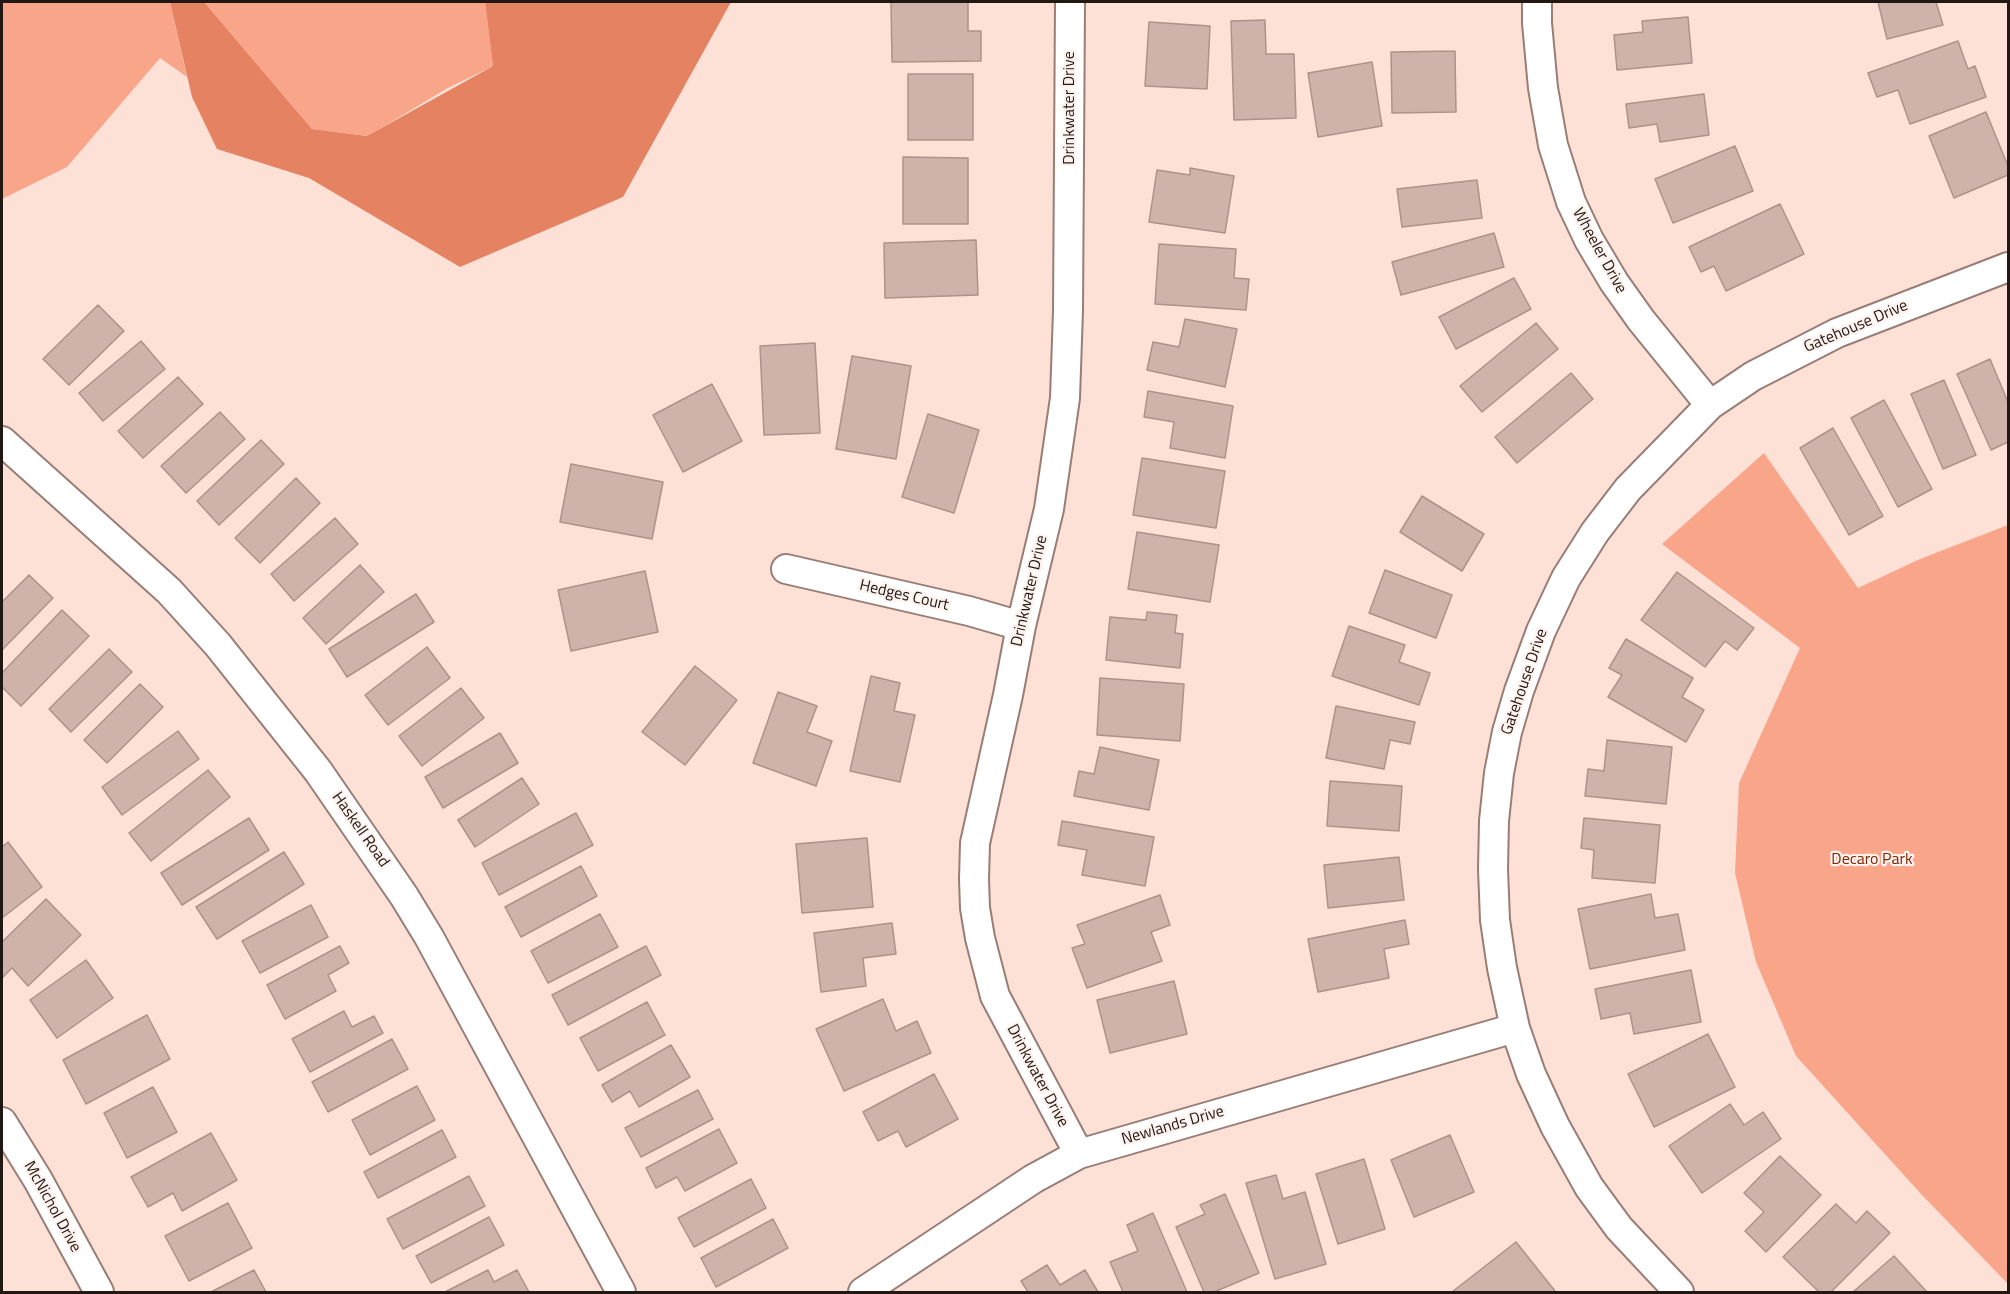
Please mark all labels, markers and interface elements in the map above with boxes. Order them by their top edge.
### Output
street label: Drinkwater Drive [1060,51,1080,165]
street label: Wheeler Drive [1568,205,1630,297]
street label: Gatehouse Drive [1801,296,1911,358]
street label: Drinkwater Drive [1008,534,1052,648]
street label: Hedges Court [857,576,951,616]
street label: Gatehouse Drive [1498,626,1552,738]
street label: Haskell Road [327,789,393,871]
park label: Decaro Park [1831,850,1913,870]
street label: Drinkwater Drive [1002,1021,1072,1131]
street label: Newlands Drive [1120,1102,1226,1150]
street label: McNichol Drive [19,1158,85,1256]

